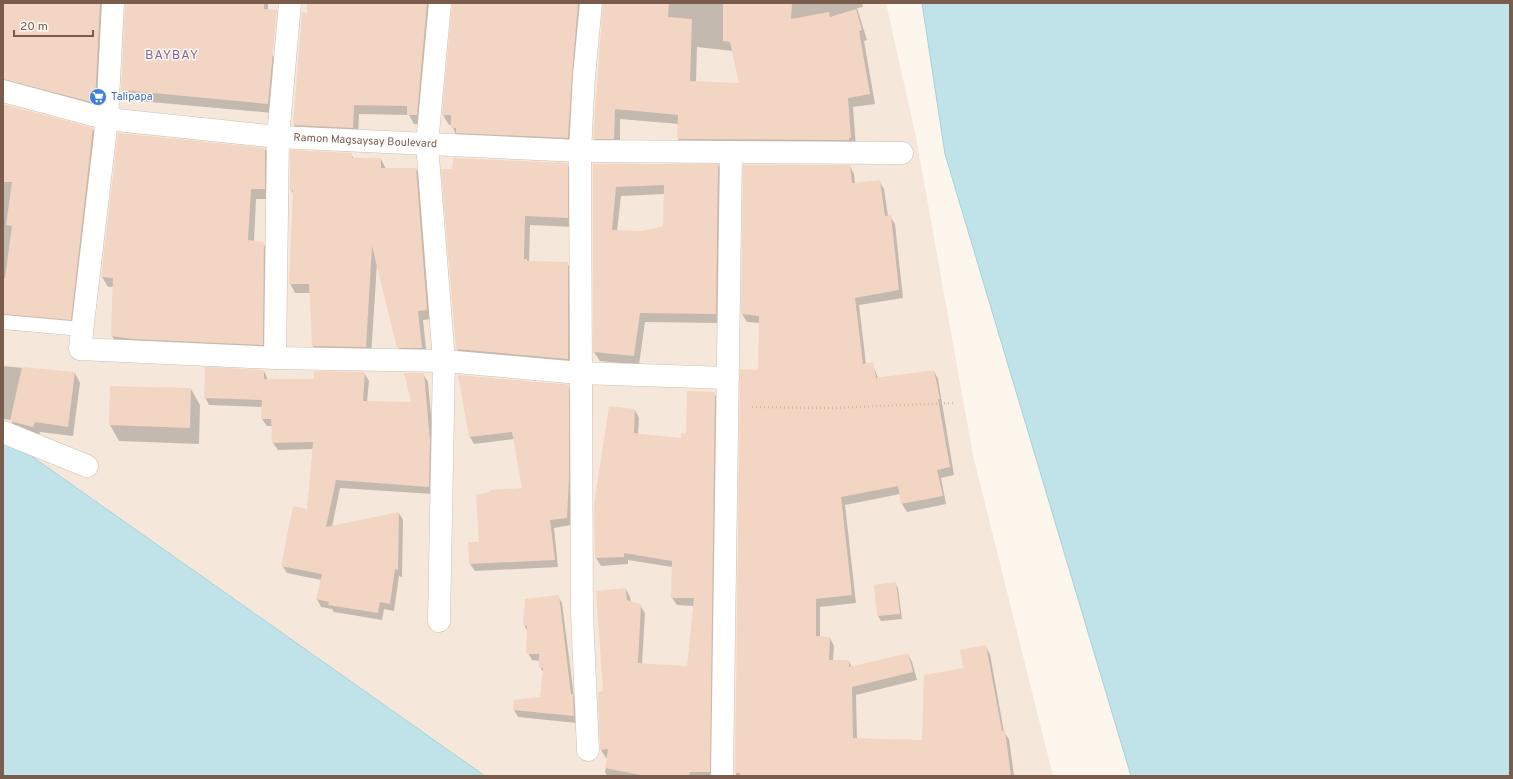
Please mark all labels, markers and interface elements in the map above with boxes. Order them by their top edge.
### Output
scale bar [14,12,93,38]
text: 20 m [20,19,48,35]
district label: BAYBAY [145,48,199,64]
supermarket icon: Talipapa [88,87,108,107]
place label: Talipapa [111,90,153,104]
street label: Ramon Magsaysay Boulevard [293,131,437,151]

